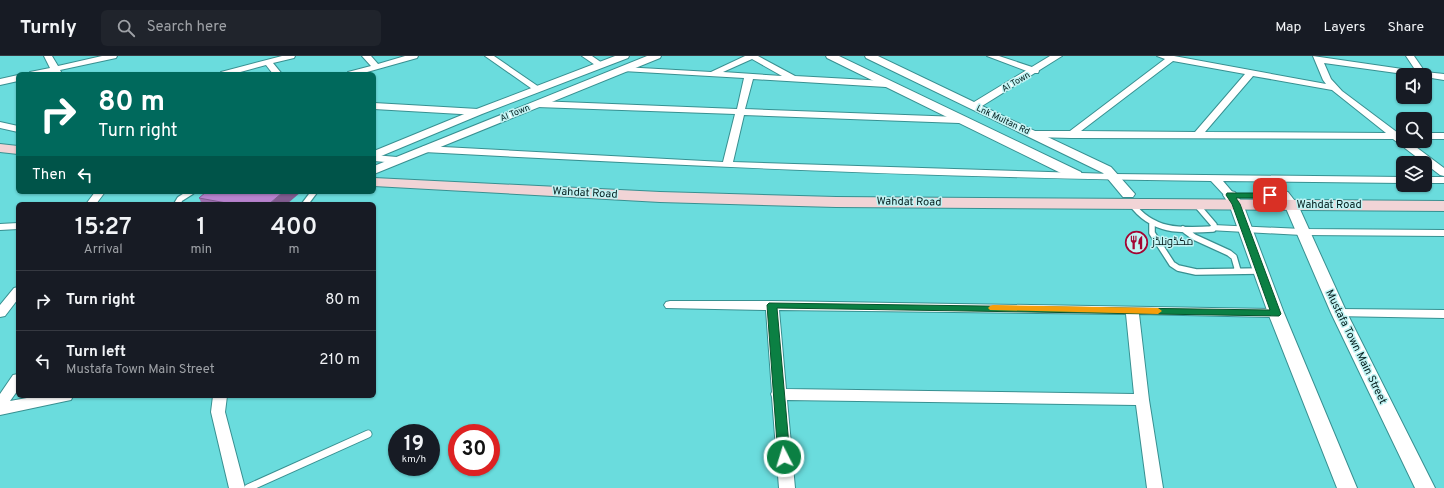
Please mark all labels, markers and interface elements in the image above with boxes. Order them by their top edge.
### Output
search box [101,10,381,46]
text: Turnly [20,16,77,40]
icon: search [115,17,137,39]
text: Search here [147,18,227,37]
text: Map [1275,19,1301,36]
text: Layers [1323,19,1365,36]
text: Share [1387,19,1424,36]
map controls [1396,68,1432,192]
button: sound [1396,68,1432,104]
street label: AI Town [1000,69,1032,95]
text: 80 m [98,85,165,121]
icon: right [32,88,84,140]
street label: AI Town [499,102,531,124]
street label: Lnk Multan Rd [974,103,1032,137]
button: search [1396,112,1432,148]
text: Turn right [98,120,178,143]
button: layers [1396,156,1432,192]
icon: left [74,164,96,186]
text: Then [32,166,66,185]
pin [1253,178,1287,212]
street label: Wahdat Road [552,184,618,202]
icon: arrive [1259,184,1281,206]
street label: Wahdat Road [876,194,942,210]
street label: Wahdat Road [1296,198,1362,212]
text: 15:27 [75,213,132,243]
text: 1 [197,213,206,243]
text: 400 [271,213,317,243]
restaurant icon: مکڈونلڈز [1124,229,1150,255]
place label: مکڈونلڈز [1151,235,1193,249]
text: Arrival [84,242,123,258]
text: min [190,242,212,258]
text: m [289,242,300,258]
street label: Mustafa Town Main Street [1322,287,1390,407]
icon: right [32,290,54,312]
text: Turn right [66,291,135,310]
text: 80 m [325,291,360,310]
text: Turn left [66,343,126,362]
icon: left [32,350,54,372]
text: 210 m [319,351,360,370]
text: Mustafa Town Main Street [66,362,215,378]
speed limit sign: 30 [448,424,500,476]
text: 19 [404,432,424,458]
position arrow [763,436,805,478]
text: km/h [402,453,426,466]

